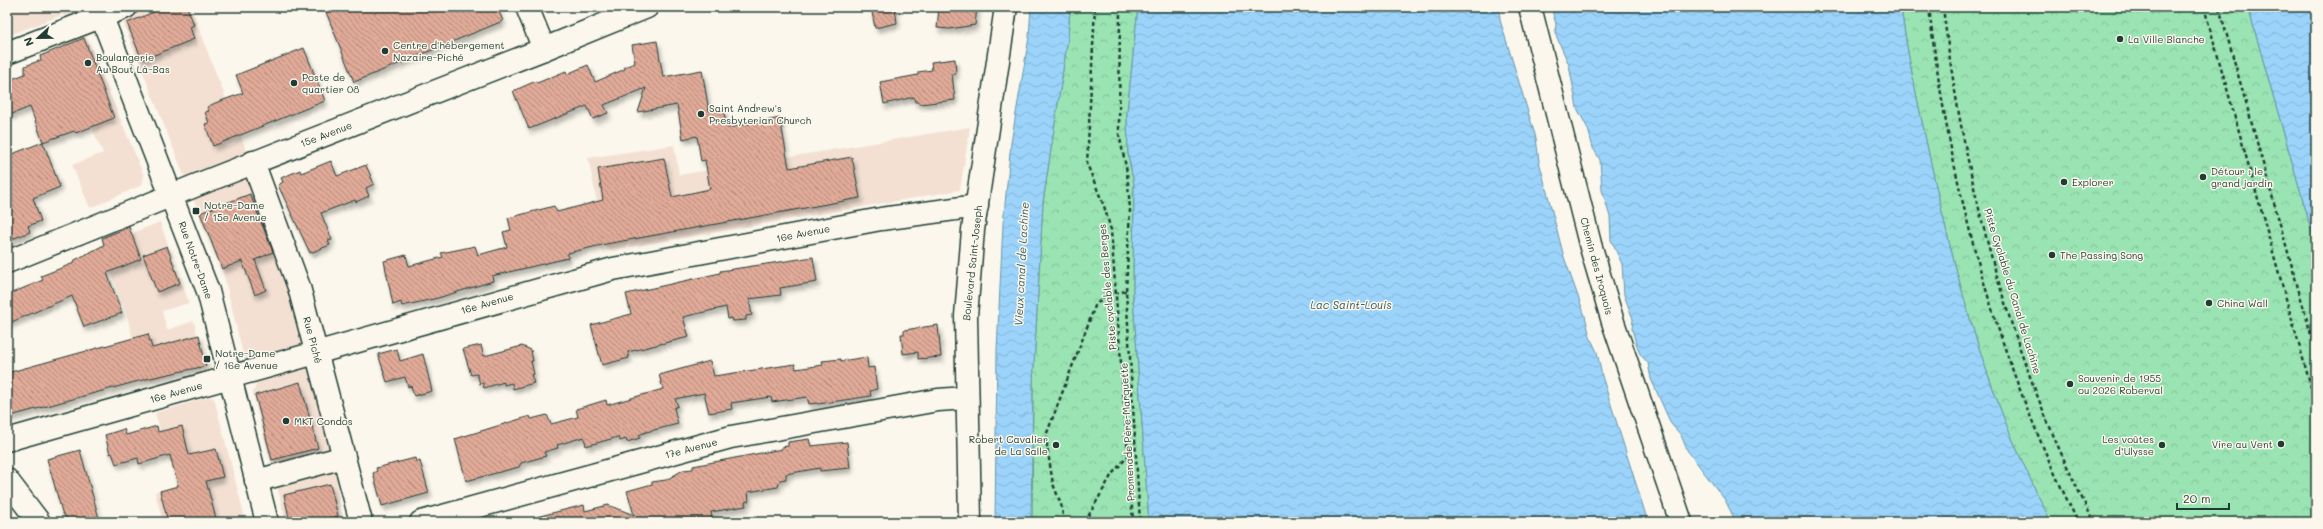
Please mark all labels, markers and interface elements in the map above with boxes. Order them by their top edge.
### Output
north arrow [18,18,58,58]
place label: La Ville Blanche [2128,32,2205,46]
marker: La Ville Blanche [2115,34,2125,44]
text: N [20,35,37,49]
place label: Centre d'hébergement Nazaire-Piché [393,38,505,64]
marker: Centre d'hébergement Nazaire-Piché [380,46,390,56]
place label: Boulangerie Au Bout Là-Bas [96,50,170,76]
marker: Boulangerie Au Bout Là-Bas [83,58,93,68]
place label: Poste de quartier 08 [302,70,359,96]
marker: Poste de quartier 08 [289,78,299,88]
place label: Saint Andrew's Presbyterian Church [709,101,812,127]
marker: Saint Andrew's Presbyterian Church [696,109,706,119]
street label: 15e Avenue [298,118,354,150]
place label: Détour : le grand jardin [2211,164,2273,190]
marker: Détour : le grand jardin [2198,172,2208,182]
place label: Explorer [2072,175,2114,189]
marker: Explorer [2059,177,2069,187]
place label: Notre-Dame / 15e Avenue [204,198,267,224]
water label: Vieux canal de Lachine [1010,201,1032,326]
street label: Boulevard Saint-Joseph [959,204,985,321]
marker: Notre-Dame / 15e Avenue [191,206,201,216]
street label: Piste Cyclable du Canal de Lachine [1981,206,2045,376]
street label: Chemin des Iroquois [1577,216,1617,316]
street label: Rue Notre-Dame [175,219,217,301]
street label: 16e Avenue [775,221,831,245]
street label: Piste cyclable des Berges [1094,223,1119,351]
place label: The Passing Song [2060,248,2143,262]
marker: The Passing Song [2047,250,2057,260]
street label: 16e Avenue [459,289,515,317]
place label: China Wall [2217,296,2268,310]
water label: Lac Saint-Louis [1310,297,1392,312]
marker: China Wall [2204,298,2214,308]
street label: Rue Piché [300,315,326,365]
place label: Notre-Dame / 16e Avenue [215,346,278,372]
marker: Notre-Dame / 16e Avenue [202,354,212,364]
street label: Promenade Père-Marquette [1116,362,1138,502]
place label: Souvenir de 1955 ou 2026 Roberval [2078,371,2163,397]
street label: 16e Avenue [148,378,204,406]
marker: Souvenir de 1955 ou 2026 Roberval [2065,379,2075,389]
place label: MKT Condos [294,414,353,428]
marker: MKT Condos [281,416,291,426]
place label: Robert Cavalier de La Salle [969,432,1048,458]
place label: Les voûtes d’Ulysse [2102,432,2154,458]
street label: 17e Avenue [663,434,719,462]
place label: Vire au Vent [2212,437,2273,451]
marker: Vire au Vent [2276,439,2286,449]
marker: Robert Cavalier de La Salle [1051,440,1061,450]
marker: Les voûtes d’Ulysse [2157,440,2167,450]
scale bar [2177,485,2229,511]
text: 20 m [2183,490,2211,506]

